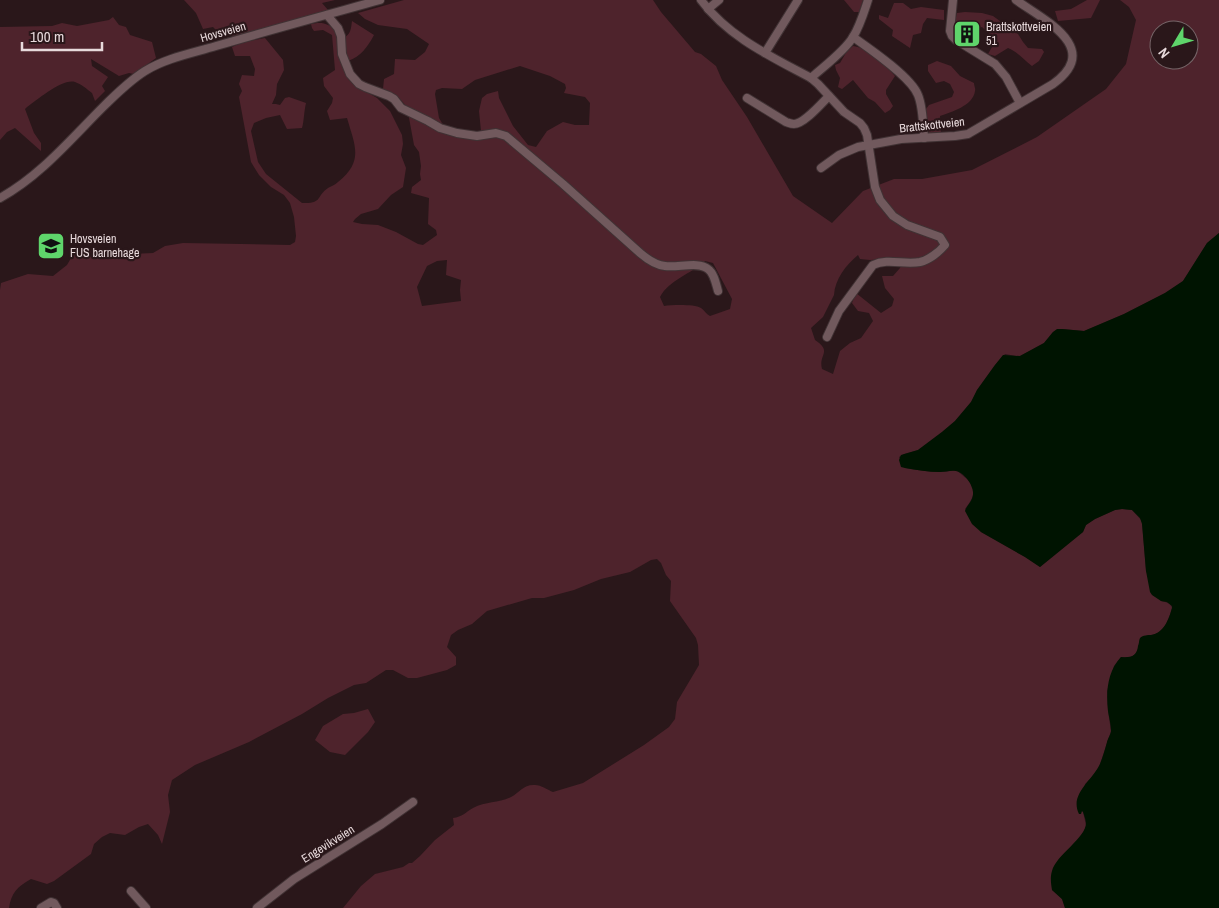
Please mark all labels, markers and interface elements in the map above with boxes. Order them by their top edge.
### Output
street label: Hovsveien [198,18,248,46]
building icon: Brattskottveien 51 [952,19,982,49]
place label: Brattskottveien 51 [986,19,1052,49]
scale bar [22,20,102,52]
north arrow [1149,20,1199,70]
text: 100 m [30,26,64,47]
text: N [1154,44,1173,62]
street label: Brattskottveien [899,114,965,136]
school or university icon: Hovsveien FUS barnehage [36,231,66,261]
place label: Hovsveien FUS barnehage [70,231,139,261]
street label: Engevikveien [298,821,358,867]

